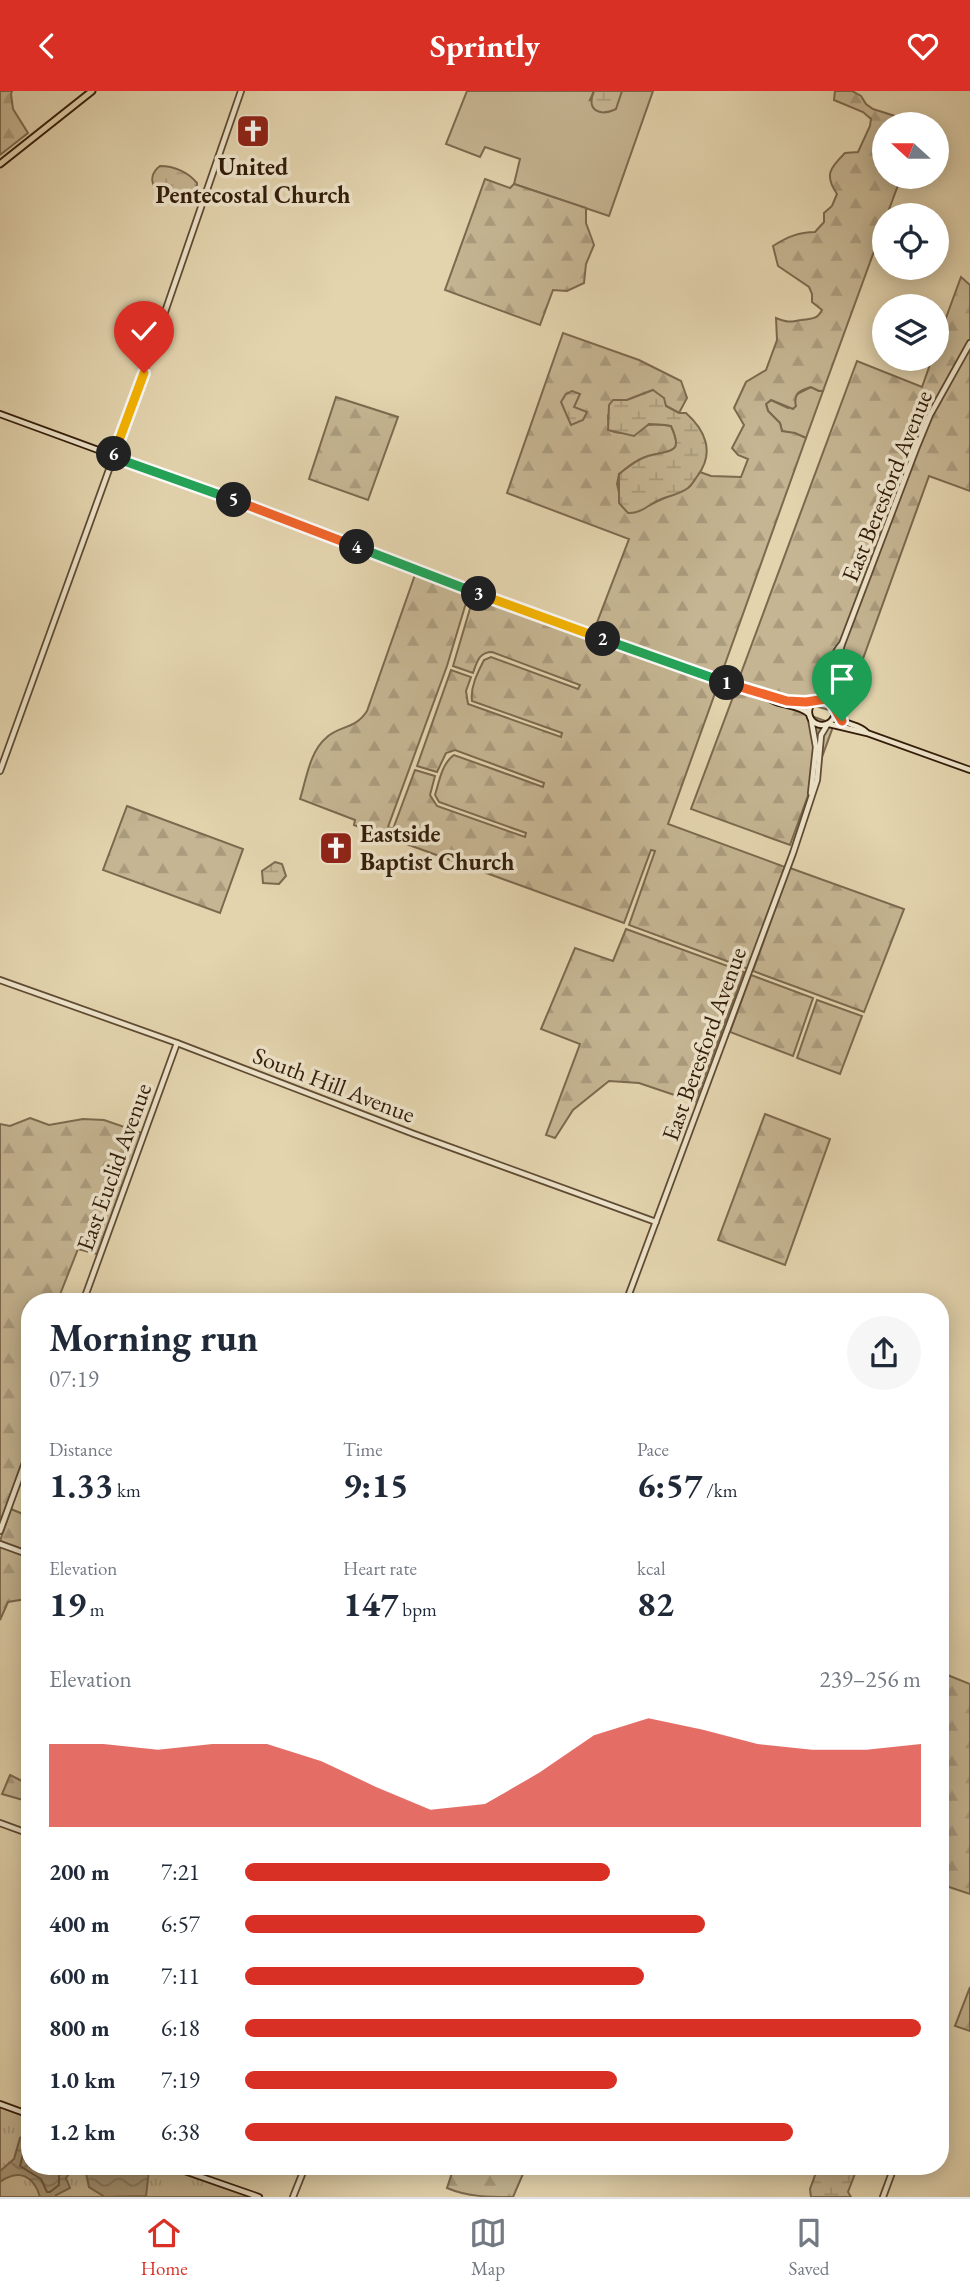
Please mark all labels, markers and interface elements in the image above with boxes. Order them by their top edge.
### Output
text: Sprintly [430,25,540,67]
icon: back [28,27,66,65]
icon: heart [904,27,942,65]
church icon: United Pentecostal Church [234,112,272,150]
north arrow [872,112,948,189]
map controls [872,112,949,371]
place label: United Pentecostal Church [156,151,351,210]
button: locate [872,203,949,280]
button: layers [872,294,949,371]
pin [114,301,174,373]
icon: check [125,312,163,350]
street label: East Beresford Avenue [834,385,939,586]
pin: 6 [96,437,132,471]
text: 6 [108,441,119,466]
pin: 5 [216,483,252,517]
text: 5 [228,487,239,512]
pin: 4 [340,529,374,565]
text: 4 [351,534,362,559]
pin: 3 [462,577,496,611]
text: 3 [473,581,484,606]
pin: 2 [586,621,620,657]
text: 2 [597,626,608,651]
pin [812,649,872,721]
icon: arrive [823,660,861,698]
pin: 1 [710,665,744,701]
text: 1 [721,670,732,695]
place label: Eastside Baptist Church [360,818,515,877]
church icon: Eastside Baptist Church [317,829,355,867]
street label: East Beresford Avenue [654,943,753,1145]
street label: South Hill Avenue [249,1039,420,1130]
street label: East Euclid Avenue [69,1079,158,1255]
text: Morning run [49,1313,258,1362]
button: share [847,1316,921,1390]
text: 07:19 [49,1364,99,1394]
text: Distance [49,1437,112,1462]
text: Time [343,1437,383,1462]
text: Pace [637,1437,669,1462]
text: 1.33 [49,1462,113,1507]
text: 9:15 [343,1462,408,1507]
text: 6:57 [637,1462,702,1507]
text: km [113,1478,141,1503]
text: /km [702,1478,738,1503]
text: Elevation [49,1556,117,1581]
text: Heart rate [343,1556,417,1581]
text: kcal [637,1556,666,1581]
text: 19 [49,1581,86,1626]
text: 147 [343,1581,399,1626]
text: 82 [637,1581,674,1626]
text: m [86,1597,105,1622]
text: bpm [399,1597,437,1622]
text: Elevation [49,1664,132,1694]
text: 239–256 m [820,1664,921,1694]
text: 200 m [49,1857,110,1887]
text: 7:21 [161,1857,200,1887]
text: 400 m [49,1909,110,1939]
text: 6:57 [161,1909,200,1939]
text: 600 m [49,1961,110,1991]
text: 7:11 [161,1961,200,1991]
text: 800 m [49,2013,110,2043]
text: 6:18 [161,2013,200,2043]
text: 1.0 km [49,2065,116,2095]
text: 7:19 [161,2065,200,2095]
text: 1.2 km [49,2117,116,2147]
text: 6:38 [161,2117,200,2147]
tab: Home [141,2214,188,2281]
tab: Map [469,2214,507,2281]
tab: Saved [789,2214,829,2281]

